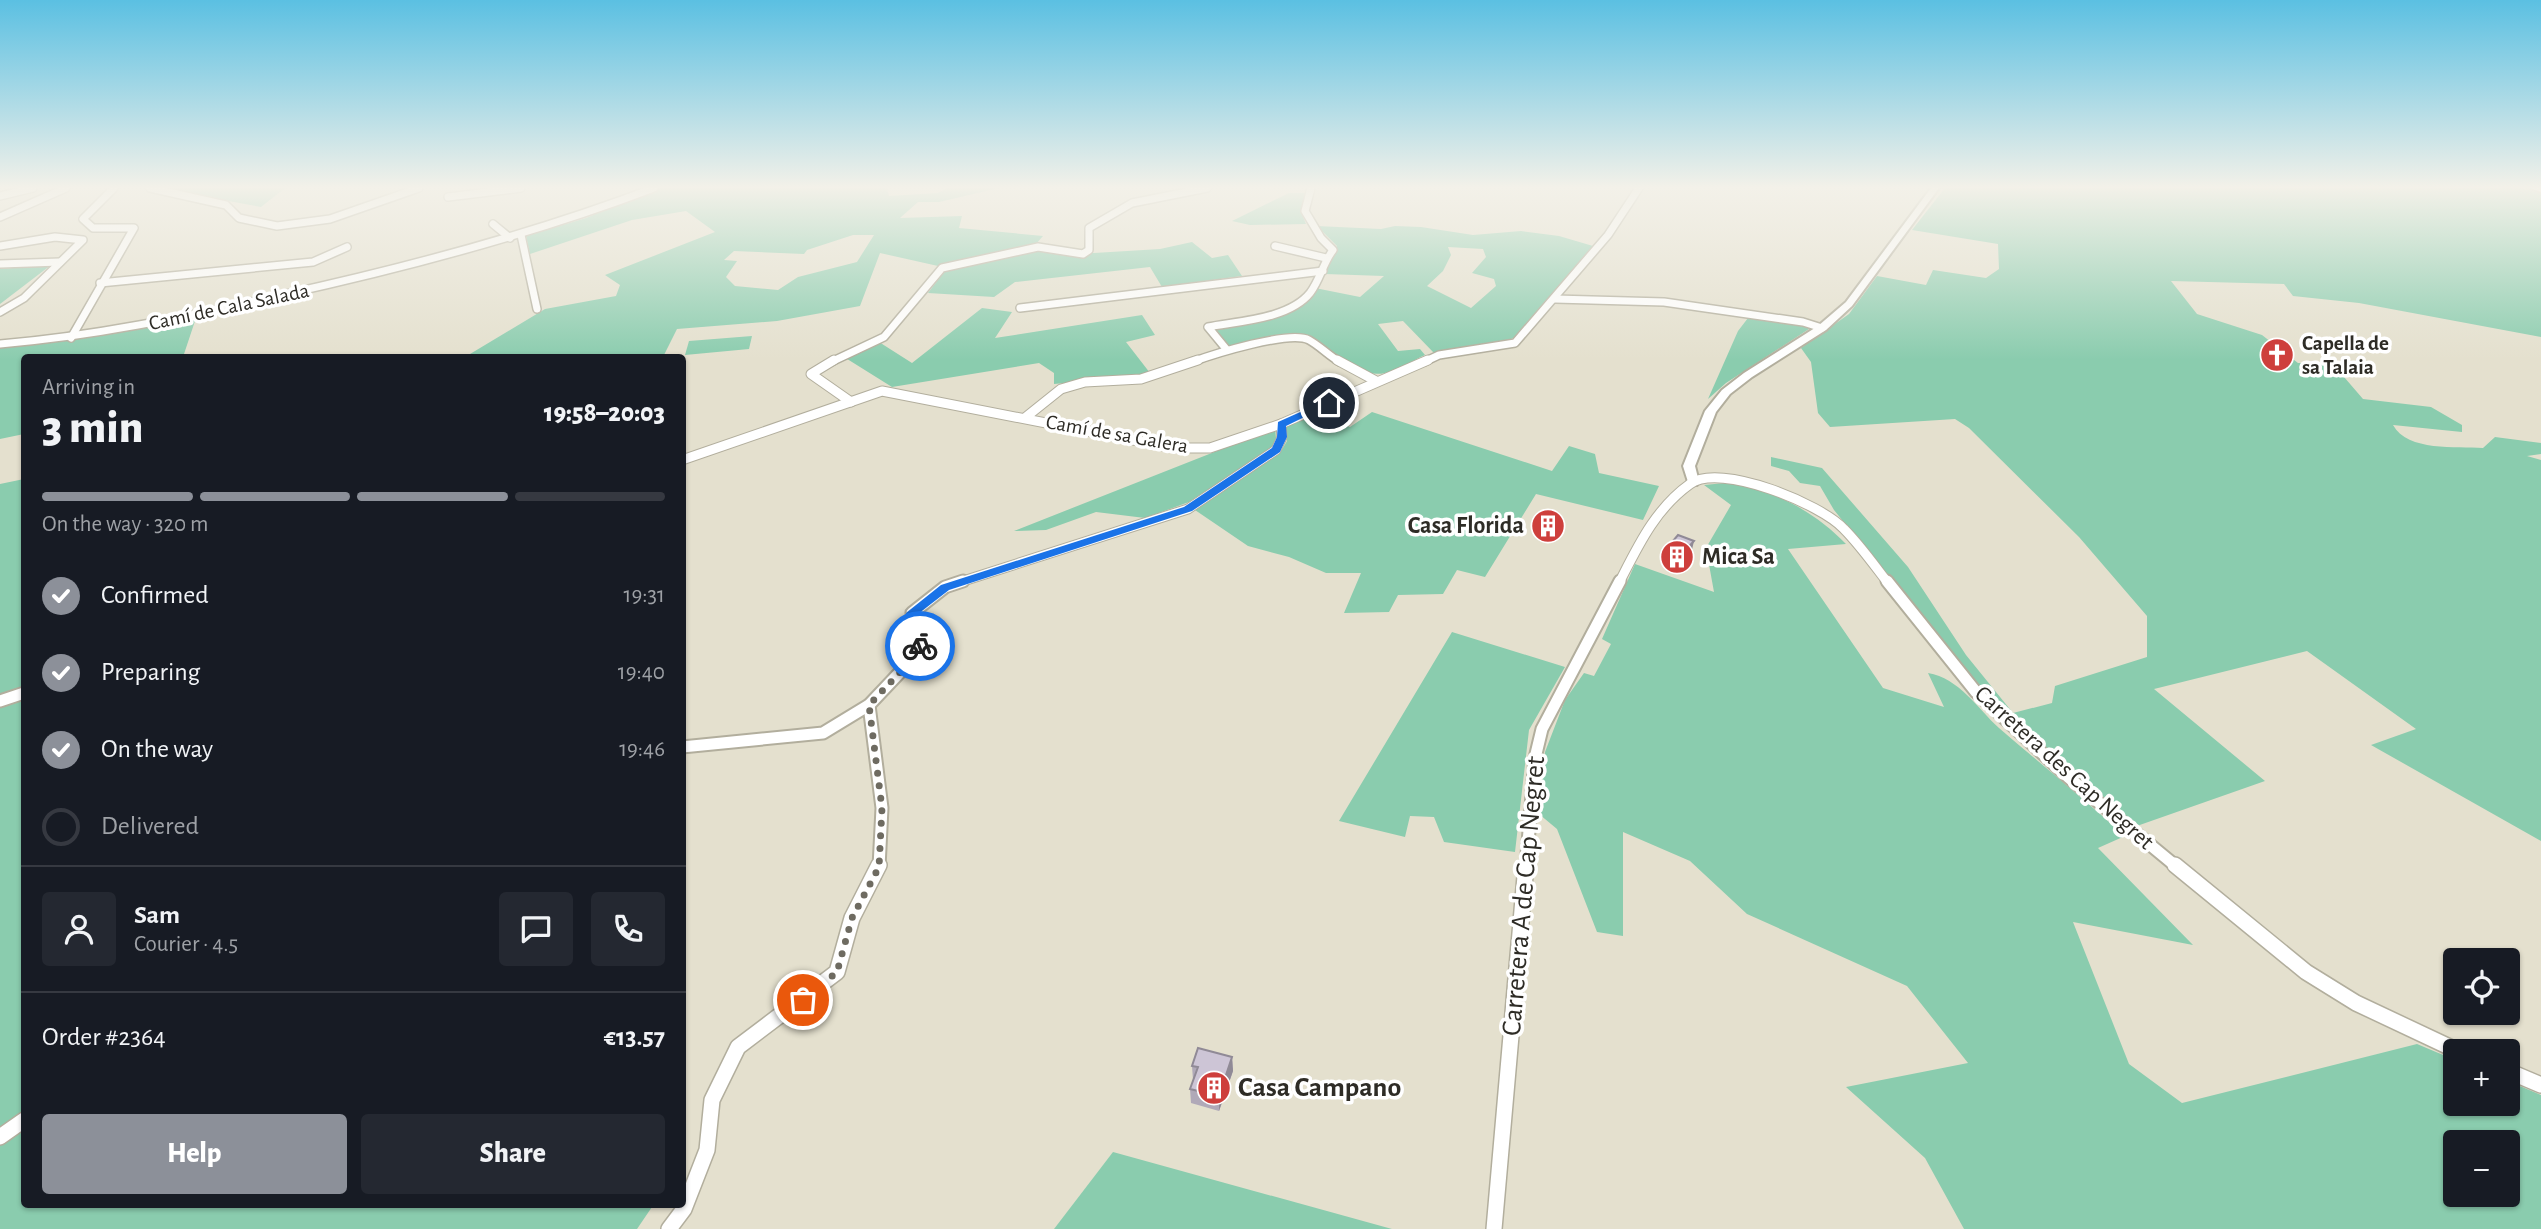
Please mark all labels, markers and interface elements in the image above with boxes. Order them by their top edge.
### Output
street label: Camí de Cala Salada [147,280,311,334]
place label: Capella de sa Talaia [2302,333,2389,378]
church icon: Capella de sa Talaia [2258,336,2296,374]
pin [1299,373,1359,433]
text: Arriving in [42,376,135,399]
icon: home [1310,384,1348,422]
text: 19:58–20:03 [544,400,665,426]
text: 3 min [42,405,143,451]
street label: Camí de sa Galera [1044,411,1190,457]
building icon: Casa Florida [1529,507,1567,545]
text: On the way · 320 m [42,513,208,536]
place label: Casa Florida [1408,514,1524,538]
building icon: Mica Sa [1658,538,1696,576]
place label: Mica Sa [1702,545,1775,569]
icon: check [42,577,80,615]
text: Confirmed [101,582,209,608]
text: 19:31 [624,584,665,607]
courier [885,611,955,681]
icon: bike [901,627,939,665]
icon: check [42,654,80,692]
text: Preparing [101,659,200,685]
text: 19:40 [618,661,665,684]
street label: Carretera des Cap Negret [1970,682,2158,855]
icon: check [42,731,80,769]
text: On the way [101,736,213,762]
text: 19:46 [619,738,665,761]
street label: Carretera A de Cap Negret [1498,755,1550,1037]
text: Delivered [101,813,199,839]
button: person [42,892,116,966]
button: chat [499,892,573,966]
button: phone [591,892,665,966]
text: Sam [134,902,180,928]
text: Courier · 4.5 [134,933,238,956]
map controls [2443,948,2520,1207]
button: locate [2443,948,2520,1025]
pin [773,970,833,1030]
icon: bag [784,981,822,1019]
text: Order #2364 [42,1024,166,1050]
text: €13.57 [604,1024,665,1050]
button: + [2443,1039,2520,1116]
building icon: Casa Campano [1195,1069,1233,1107]
place label: Casa Campano [1238,1074,1401,1102]
button: Help [42,1114,347,1194]
button: Share [361,1114,665,1194]
button: − [2443,1130,2520,1207]

